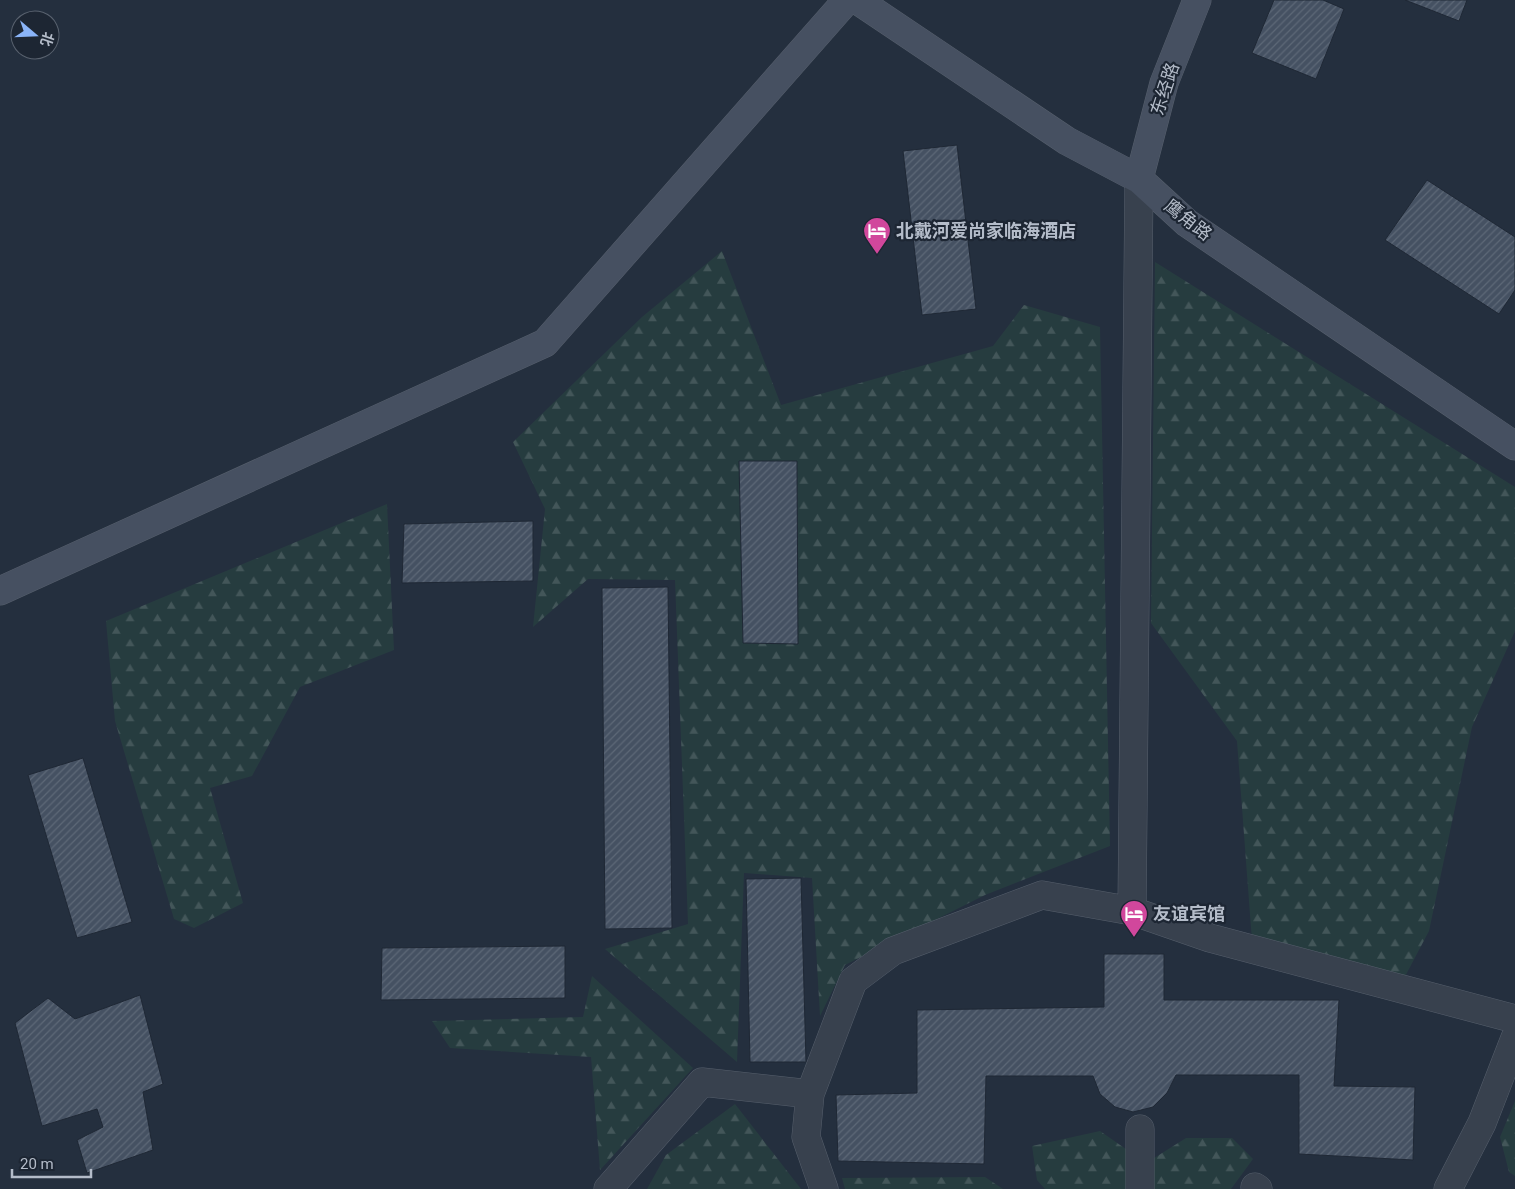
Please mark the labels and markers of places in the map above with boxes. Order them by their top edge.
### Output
hotel icon: 北戴河爱尚家临海酒店 [862,216,892,255]
place label: 北戴河爱尚家临海酒店 [896,220,1076,241]
hotel icon: 友谊宾馆 [1119,899,1149,938]
place label: 友谊宾馆 [1153,903,1225,924]

